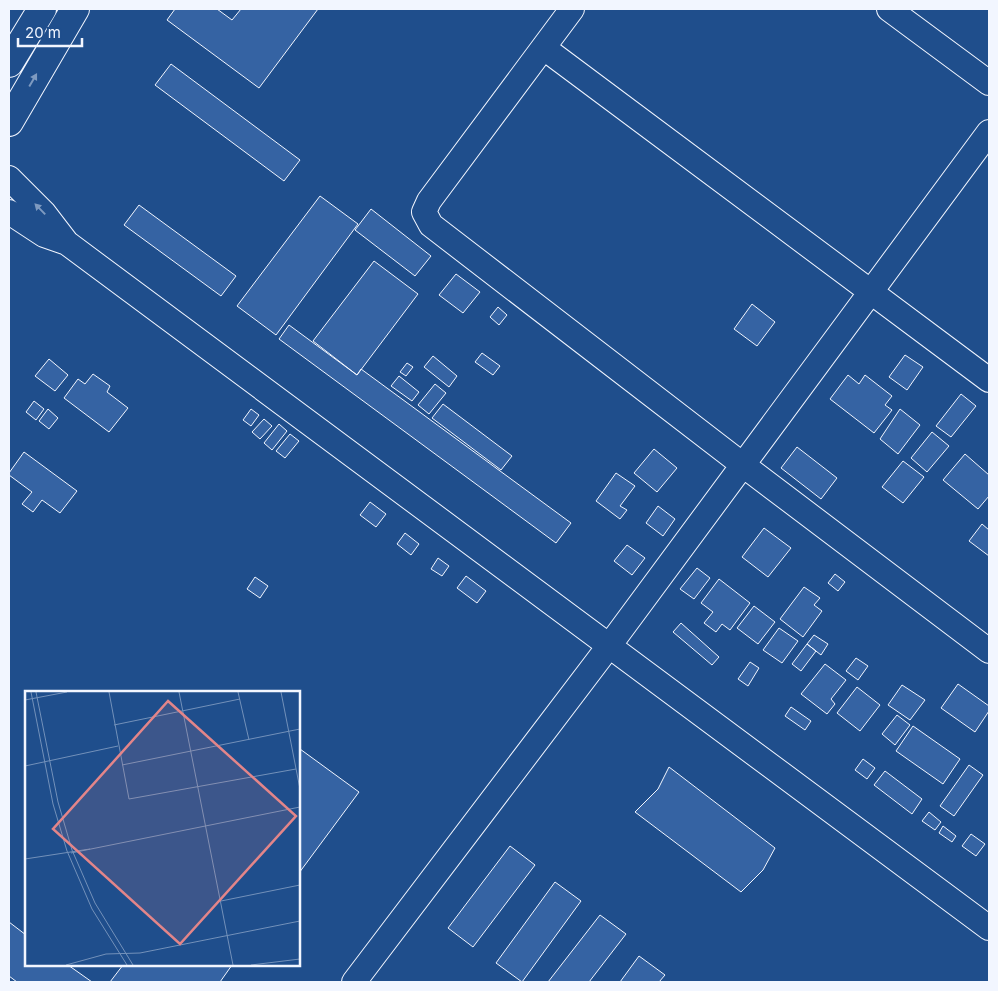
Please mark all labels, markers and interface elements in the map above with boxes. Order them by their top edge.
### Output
scale bar [18,15,81,47]
text: 20 m [25,23,61,42]
one-way arrow [29,73,38,87]
one-way arrow [34,203,46,215]
inset map [25,691,300,966]

